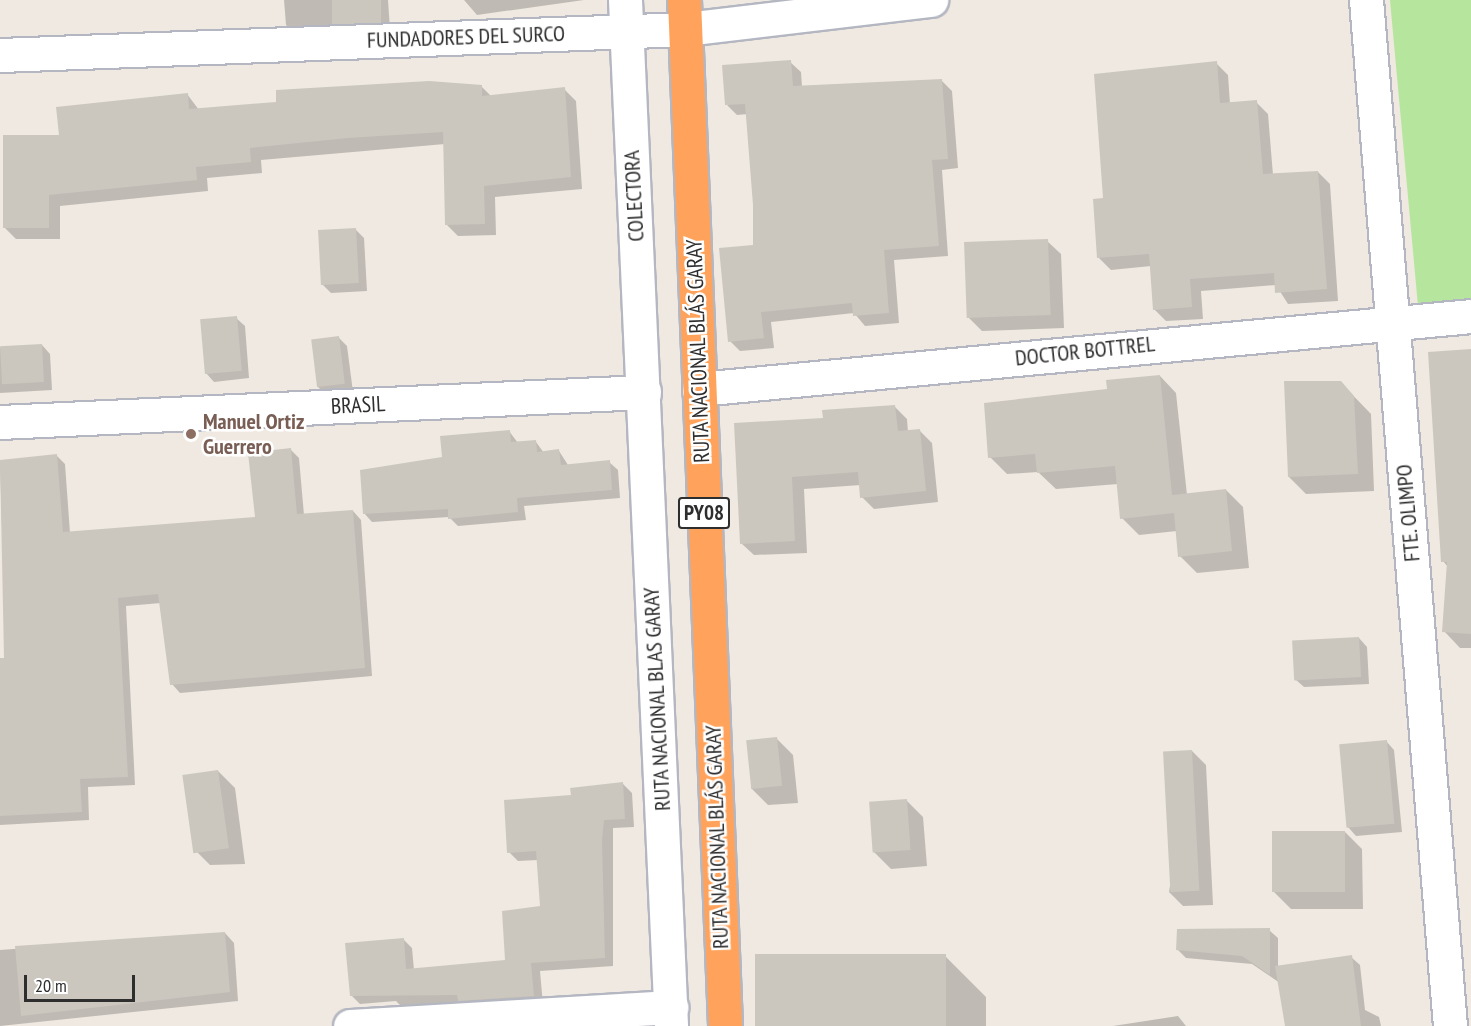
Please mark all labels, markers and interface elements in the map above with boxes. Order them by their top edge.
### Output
street label: FUNDADORES DEL SURCO [366,20,566,54]
street label: COLECTORA [618,150,650,242]
street label: RUTA NACIONAL BLÁS GARAY [681,238,715,464]
street label: DOCTOR BOTTREL [1014,331,1156,371]
street label: BRASIL [330,390,386,420]
place label: Manuel Ortiz Guerrero [203,408,305,460]
marker: Manuel Ortiz Guerrero [184,427,198,441]
street label: FTE. OLIMPO [1391,463,1425,563]
road number: PY08 [677,495,731,531]
street label: RUTA NACIONAL BLAS GARAY [638,586,676,812]
street label: RUTA NACIONAL BLÁS GARAY [700,724,734,950]
scale bar [27,963,138,1001]
text: 20 m [35,974,67,997]

